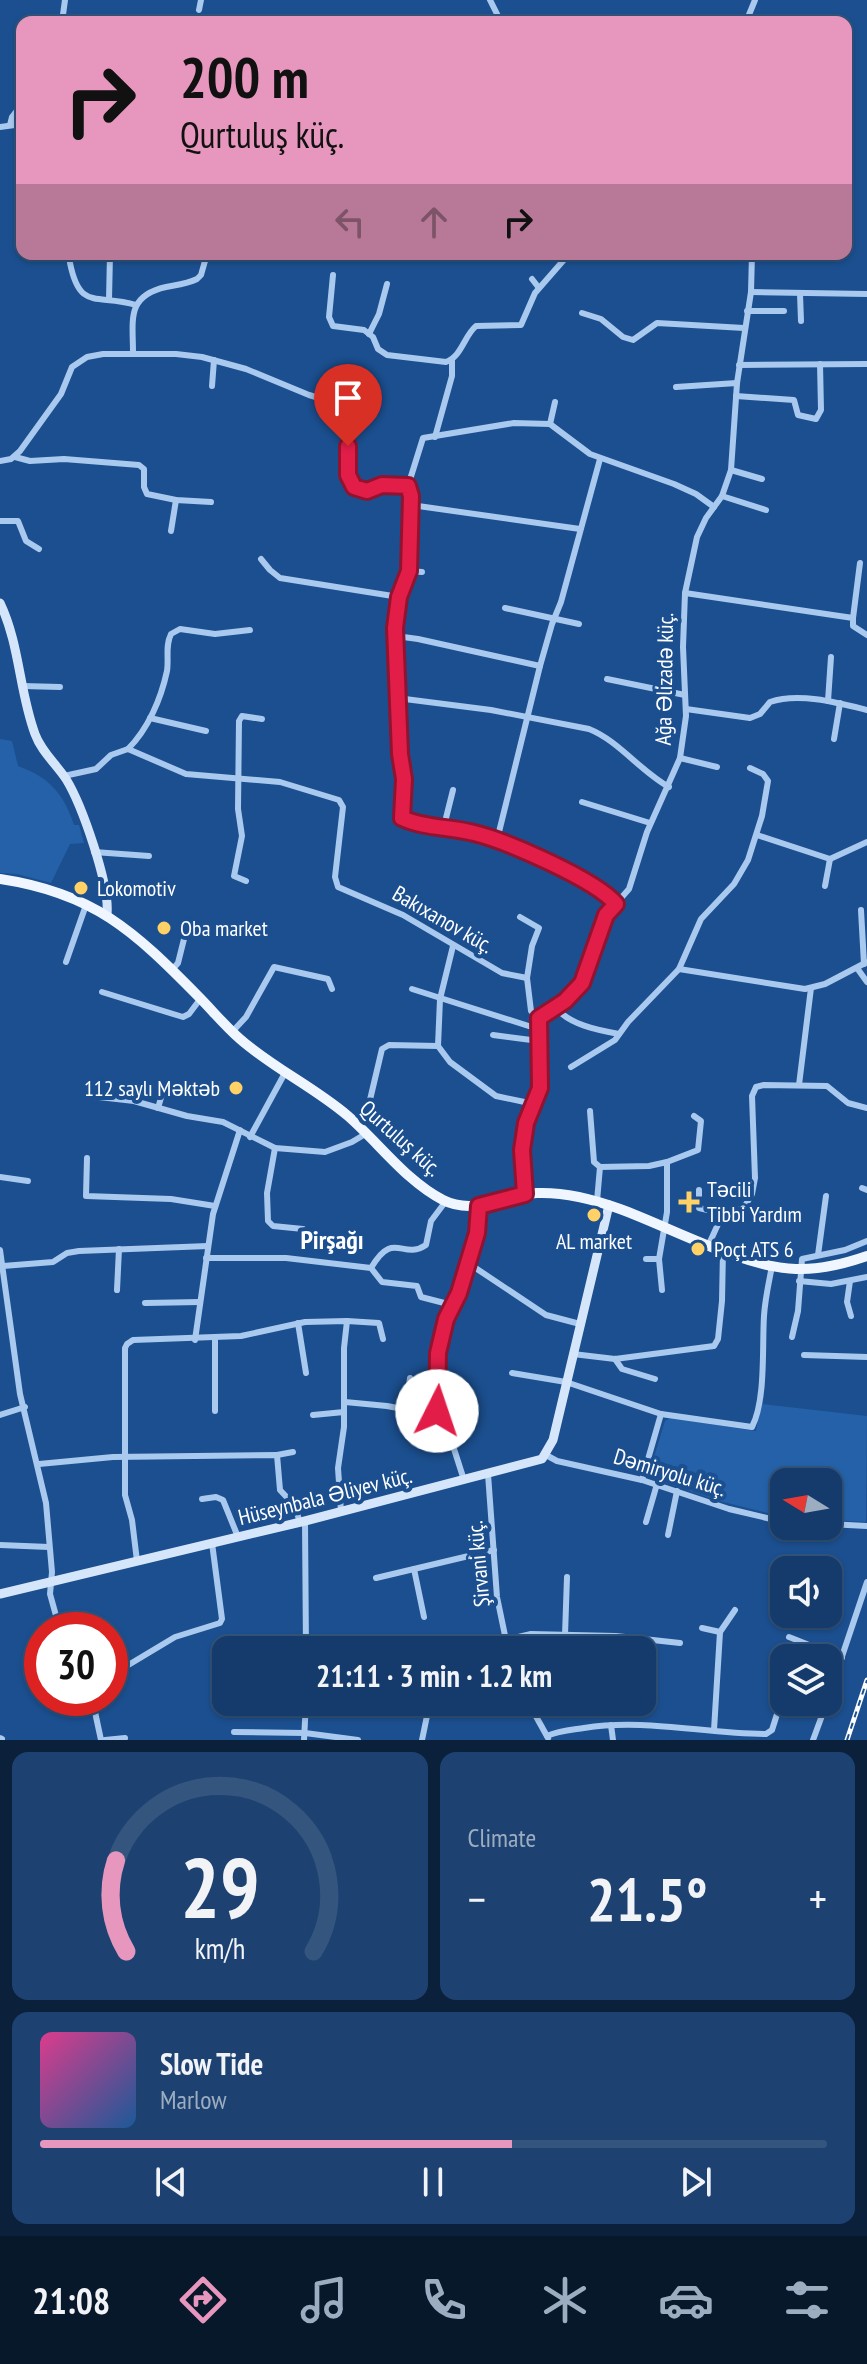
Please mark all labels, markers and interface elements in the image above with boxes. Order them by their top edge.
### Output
text: 200 m [180,41,309,113]
icon: right [48,48,152,152]
text: Qurtuluş küç. [180,111,344,158]
icon: left [328,200,372,244]
icon: ahead [412,200,456,244]
icon: right [496,200,540,244]
pin [314,364,382,446]
icon: arrive [326,376,370,420]
street label: Ağa Əlizadə küç. [649,612,679,746]
place label: Lokomotiv [97,874,176,902]
marker: Lokomotiv [72,879,90,897]
street label: Bakıxanov küç. [388,879,498,959]
place label: Oba market [180,914,268,942]
marker: Oba market [155,919,173,937]
place label: 112 saylı Məktəb [84,1074,220,1102]
marker: 112 saylı Məktəb [227,1079,245,1097]
street label: Qurtuluş küç. [354,1094,448,1182]
place label: Təcili Tibbi Yardım [707,1175,802,1228]
marker: Təcili Tibbi Yardım [678,1191,700,1213]
marker: AL market [585,1206,603,1224]
district label: Pirşağı [300,1223,364,1256]
place label: AL market [556,1227,632,1255]
place label: Poçt ATS 6 [714,1235,794,1263]
marker: Poçt ATS 6 [689,1240,707,1258]
position arrow [395,1369,479,1453]
street label: Dəmiryolu küç. [611,1442,730,1502]
street label: Hüseynbala Əliyev küç. [235,1461,415,1531]
north arrow [770,1468,842,1540]
map controls [770,1468,842,1716]
street label: Şirvani küç. [460,1520,496,1608]
button: sound [770,1556,842,1628]
speed limit sign: 30 [24,1612,128,1716]
button: layers [770,1644,842,1716]
text: 21:11 · 3 min · 1.2 km [316,1656,552,1695]
text: Climate [468,1821,536,1854]
text: 29 [180,1833,260,1941]
text: 21.5° [587,1860,708,1938]
text: − [468,1870,486,1927]
text: + [809,1870,827,1927]
text: km/h [194,1930,245,1967]
text: Slow Tide [160,2044,263,2083]
text: Marlow [160,2083,226,2116]
icon: previous [149,2160,193,2204]
icon: pause [411,2160,455,2204]
icon: next [674,2160,718,2204]
icon: directions [175,2272,231,2328]
icon: music [296,2272,352,2328]
icon: phone [416,2272,472,2328]
icon: climate [537,2272,593,2328]
icon: car [658,2272,714,2328]
icon: filters [779,2272,835,2328]
text: 21:08 [32,2277,110,2324]

